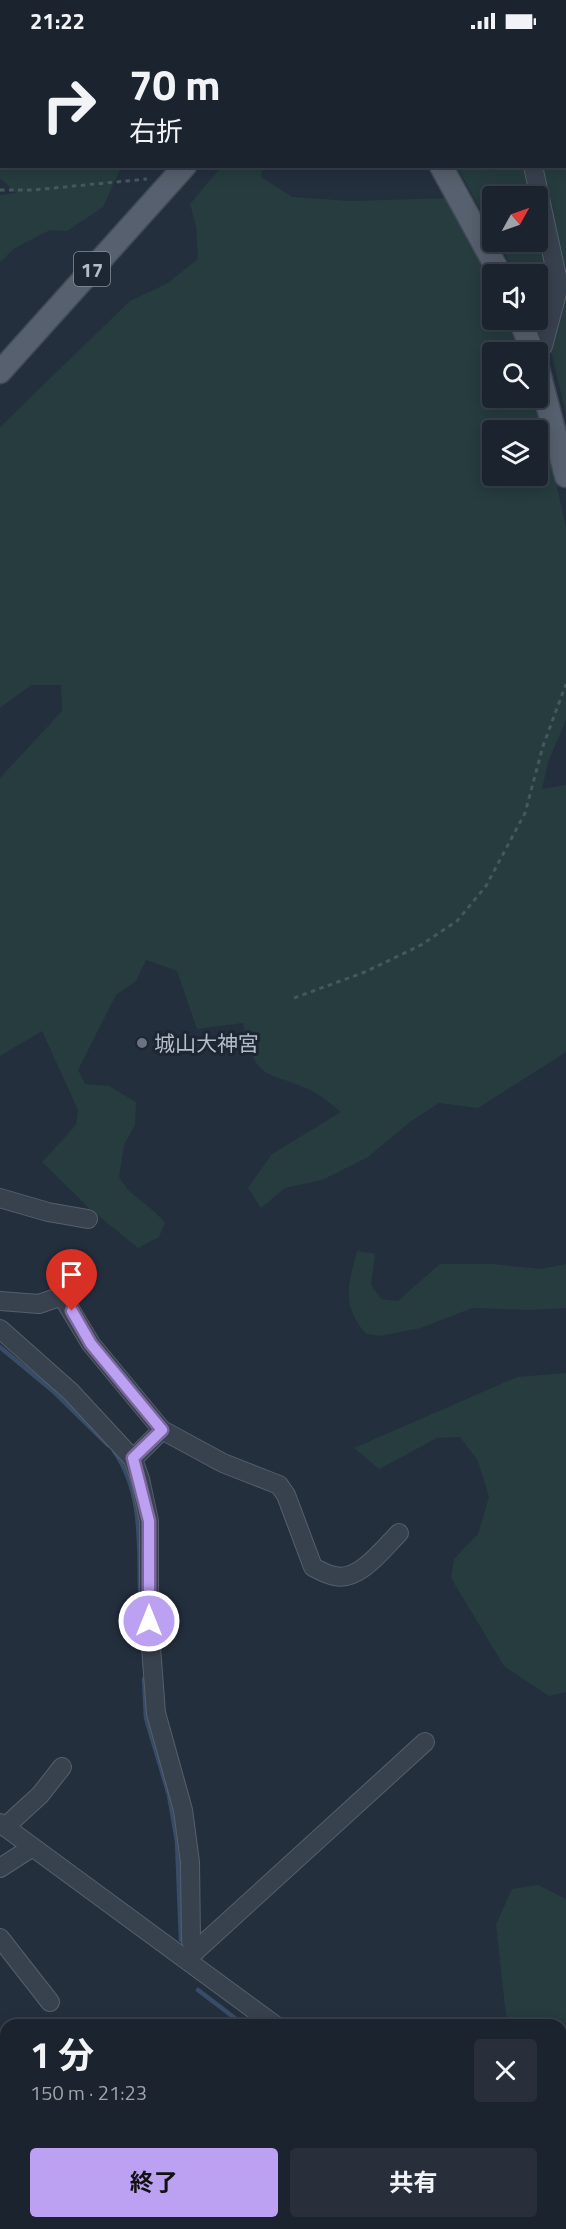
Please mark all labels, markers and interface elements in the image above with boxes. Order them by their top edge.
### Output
text: 21:22 [30,4,85,38]
text: 70 m [129,52,221,116]
icon: right [30,66,108,144]
text: 右折 [129,110,183,151]
north arrow [482,186,548,252]
map controls [482,186,548,486]
road number: 17 [74,252,110,286]
button: sound [482,264,548,330]
button: search [482,342,548,408]
button: layers [482,420,548,486]
place label: 城山大神宮 [154,1027,259,1059]
marker: 城山大神宮 [135,1036,149,1050]
pin [46,1249,97,1311]
icon: arrive [55,1258,88,1291]
position arrow [117,1589,181,1653]
text: 1 分 [30,2027,94,2082]
button: close [474,2039,537,2102]
text: 150 m · 21:23 [30,2077,147,2108]
button: 終了 [30,2148,278,2217]
button: 共有 [290,2148,537,2217]

